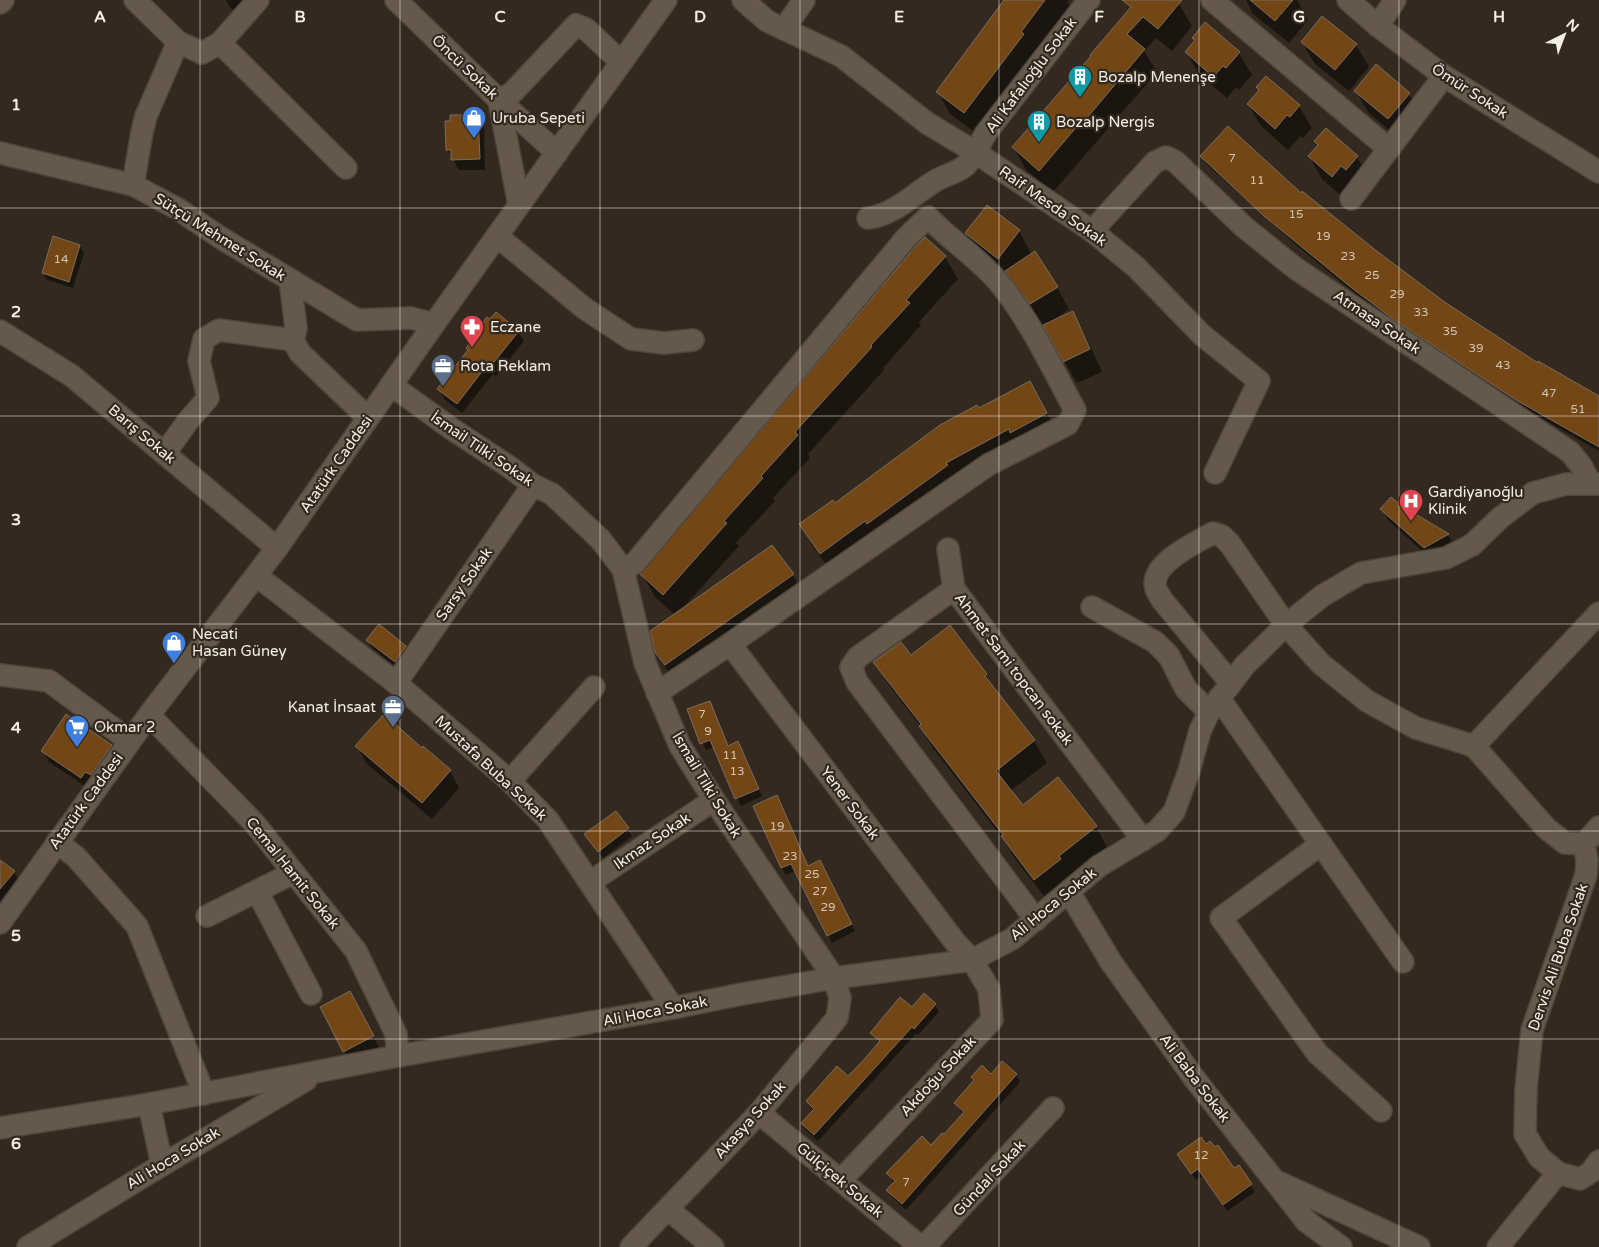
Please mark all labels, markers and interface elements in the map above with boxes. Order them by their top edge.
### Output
text: A [94,7,106,27]
text: B [294,7,306,27]
text: C [494,7,506,27]
text: D [694,7,706,27]
text: E [894,7,904,27]
text: F [1094,7,1104,27]
text: G [1293,7,1305,27]
text: H [1493,7,1505,27]
north arrow [1539,10,1589,60]
street label: Ali Kafalıoğlu Sokak [982,13,1080,137]
text: N [1562,16,1582,36]
street label: Öncü Sokak [428,31,502,103]
street label: Ömür Sokak [1428,60,1512,122]
building icon: Bozalp Menenşe [1067,64,1093,98]
place label: Bozalp Menenşe [1098,68,1216,86]
text: 1 [11,95,21,115]
shop icon: Uruba Sepeti [461,105,487,139]
place label: Uruba Sepeti [492,109,585,127]
building icon: Bozalp Nergis [1026,109,1052,143]
place label: Bozalp Nergis [1056,113,1155,131]
house number: 7 [1228,151,1236,165]
street label: Raif Mesda Sokak [996,162,1110,250]
house number: 11 [1249,173,1265,187]
street label: Sütçü Mehmet Sokak [151,189,289,285]
house number: 15 [1288,207,1304,221]
house number: 19 [1315,229,1331,243]
house number: 23 [1340,249,1356,263]
house number: 14 [53,252,69,266]
house number: 25 [1364,268,1380,282]
street label: Atmasa Sokak [1330,286,1424,358]
house number: 29 [1389,287,1405,301]
text: 2 [11,302,21,322]
house number: 33 [1413,305,1429,319]
pharmacy icon: Eczane [459,314,485,348]
place label: Eczane [490,318,541,336]
house number: 35 [1442,324,1458,338]
house number: 39 [1468,341,1484,355]
office icon: Rota Reklam [430,353,456,387]
place label: Rota Reklam [460,357,551,375]
house number: 43 [1495,358,1511,372]
house number: 47 [1541,386,1557,400]
street label: Barış Sokak [105,401,179,467]
house number: 51 [1570,402,1586,416]
street label: İsmail Tilki Sokak [427,408,537,490]
street label: Atatürk Caddesi [296,412,376,516]
place label: Gardiyanoğlu Klinik [1428,483,1524,518]
hospital icon: Gardiyanoğlu Klinik [1398,488,1424,522]
text: 3 [11,510,21,530]
street label: Sarsy Sokak [432,544,496,624]
street label: Ahmet Sami topcan sokak [951,589,1077,749]
place label: Necati Hasan Güney [192,625,287,660]
shop icon: Necati Hasan Güney [161,630,187,664]
office icon: Kanat İnsaat [380,694,406,728]
place label: Kanat İnsaat [288,698,376,716]
house number: 7 [698,707,706,721]
street label: Mustafa Buba Sokak [431,711,551,825]
supermarket icon: Okmar 2 [64,714,90,748]
text: 4 [11,718,21,738]
place label: Okmar 2 [94,718,156,736]
house number: 9 [704,724,712,738]
street label: İsmail Tilki Sokak [668,729,746,841]
house number: 11 [722,748,738,762]
street label: Atatürk Caddesi [45,749,127,853]
street label: Yener Sokak [817,763,883,843]
house number: 13 [729,764,745,778]
street label: Ikmaz Sokak [610,809,694,873]
street label: Cemal Hamit Sokak [242,814,344,932]
house number: 19 [769,819,785,833]
house number: 23 [782,849,798,863]
street label: Ali Hoca Sokak [1006,864,1100,944]
house number: 25 [804,867,820,881]
street label: Dervis Ali Buba Sokak [1524,881,1592,1033]
house number: 27 [812,884,828,898]
house number: 29 [820,900,836,914]
text: 5 [11,926,21,946]
street label: Ali Hoca Sokak [601,992,709,1030]
street label: Ali Baba Sokak [1156,1030,1234,1126]
street label: Akdoğu Sokak [896,1032,980,1120]
street label: Akasya Sokak [711,1078,789,1162]
street label: Ali Hoca Sokak [123,1123,223,1193]
text: 6 [11,1134,21,1154]
street label: Gündal Sokak [949,1136,1029,1220]
street label: Gülçiçek Sokak [793,1139,887,1221]
house number: 12 [1193,1148,1209,1162]
house number: 7 [902,1175,910,1189]

